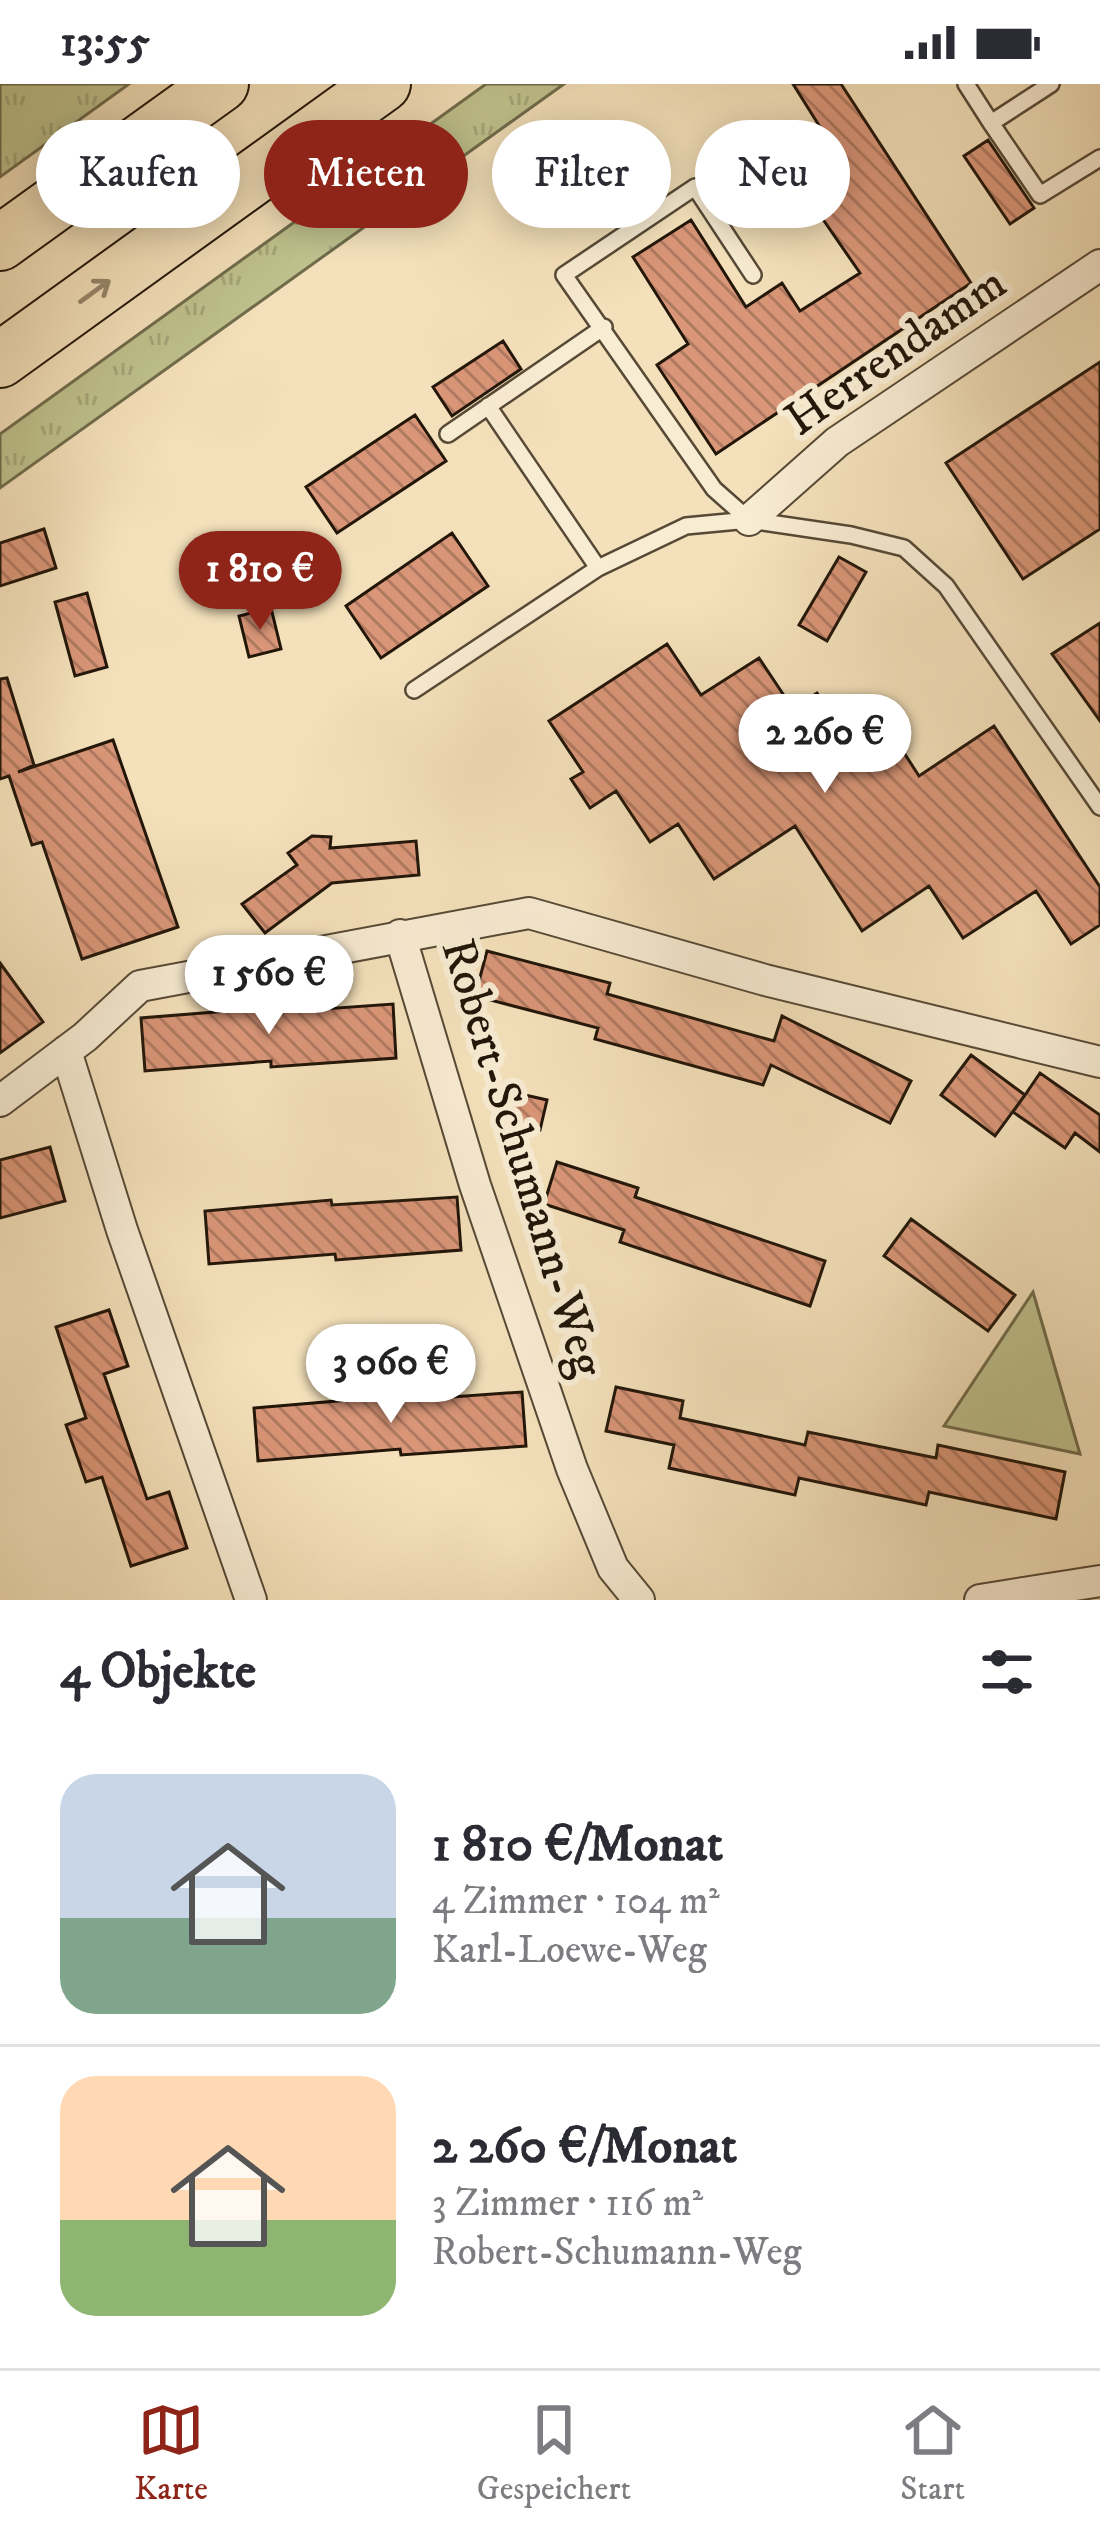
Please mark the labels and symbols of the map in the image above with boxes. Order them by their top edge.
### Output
street label: Herrendamm [774,254,1018,450]
one-way arrow [78,279,111,305]
pin: 1 810 € [149,531,371,633]
pin: 2 260 € [714,694,936,796]
street label: Robert-Schumann-Weg [427,932,617,1385]
pin: 1 560 € [158,935,380,1037]
pin: 3 060 € [280,1324,502,1426]

